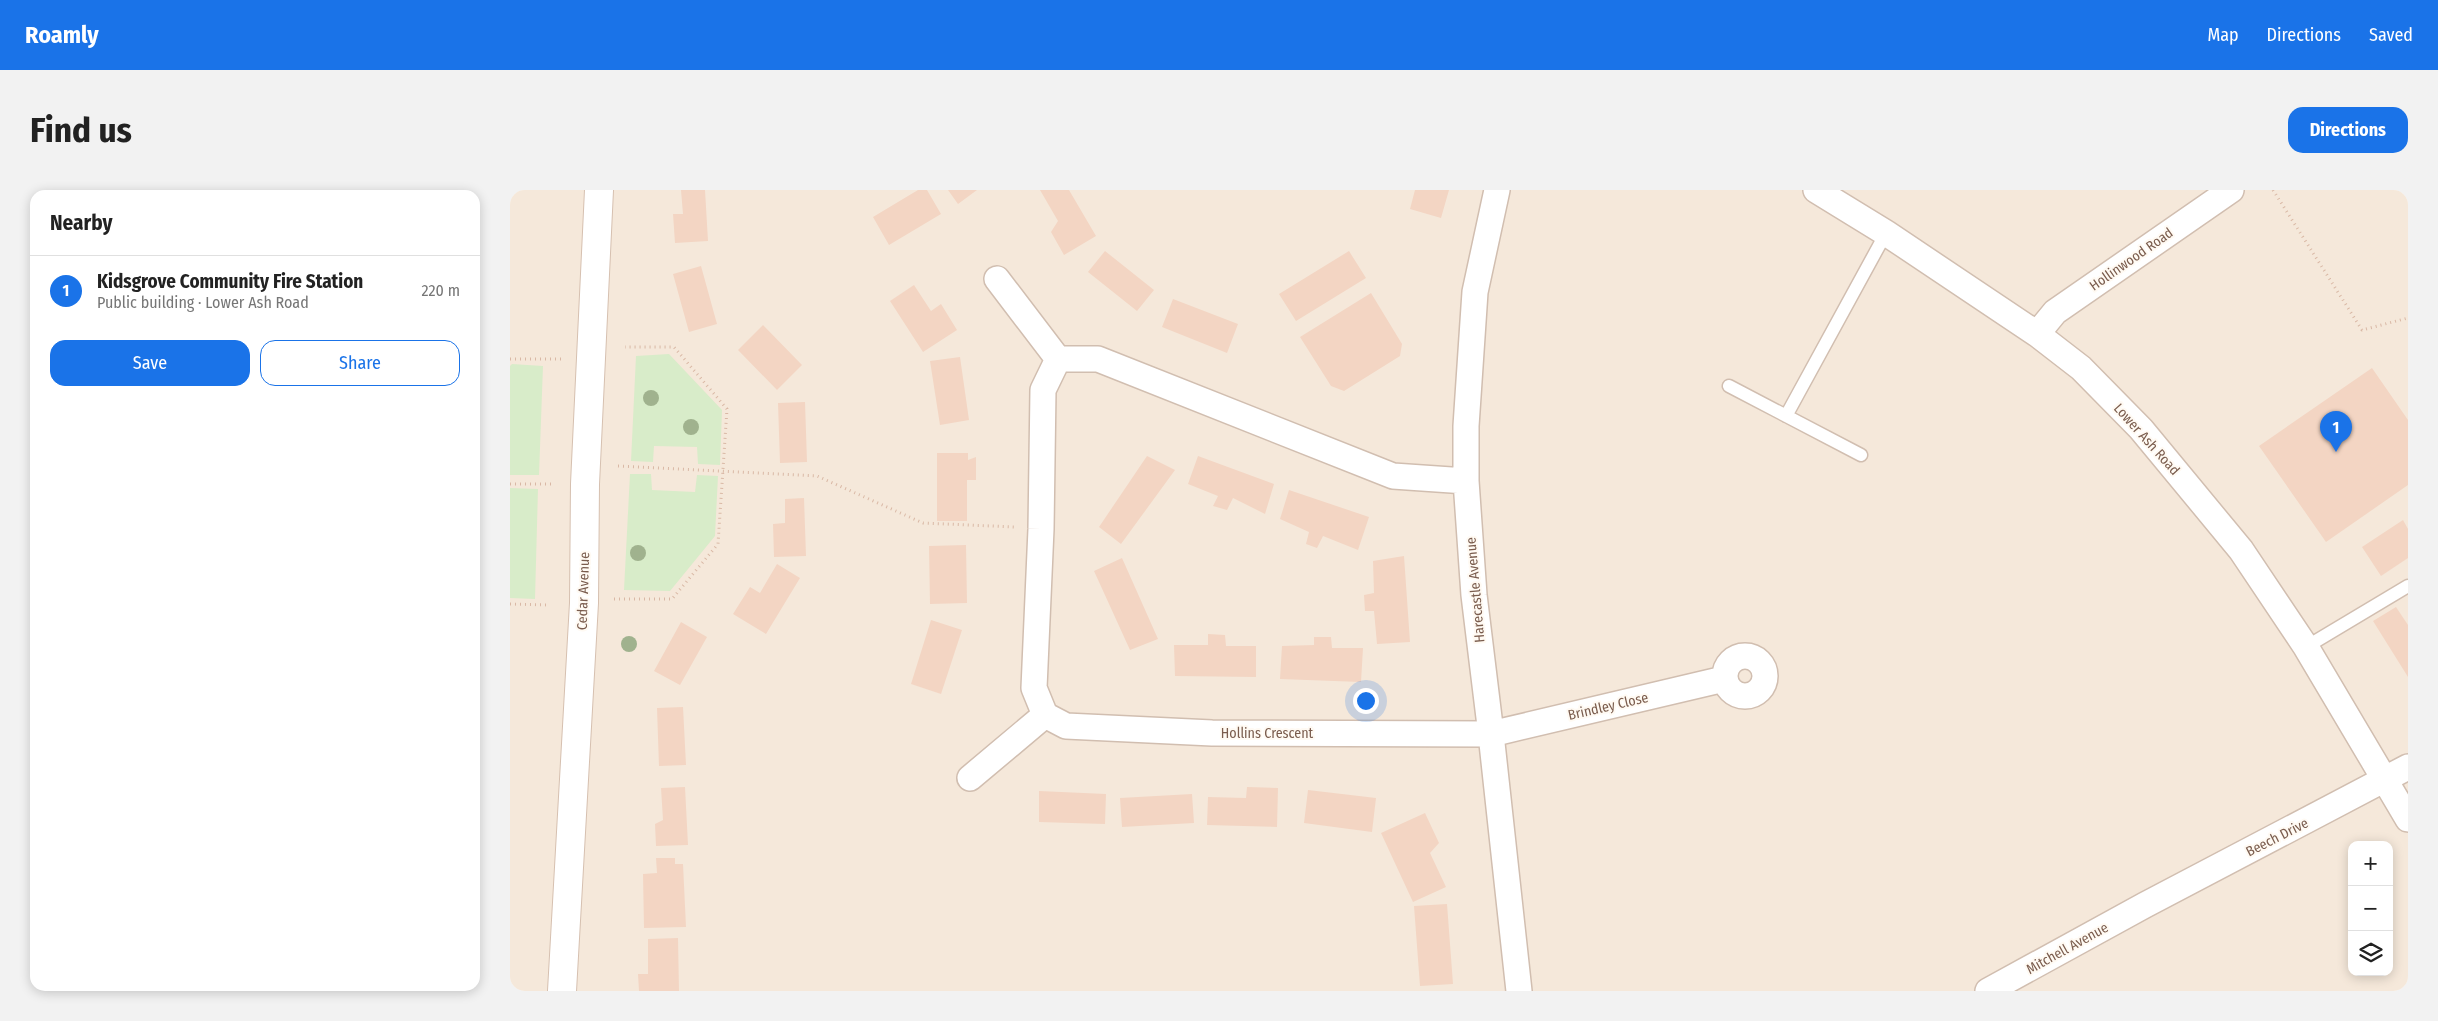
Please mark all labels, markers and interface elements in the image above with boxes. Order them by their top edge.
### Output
text: Roamly [25,21,99,49]
text: Map [2207,24,2239,46]
text: Directions [2267,24,2341,46]
text: Saved [2369,24,2413,46]
button: Directions [2288,107,2408,153]
text: Find us [30,109,132,151]
text: Nearby [50,210,112,236]
street label: Hollinwood Road [2086,224,2176,294]
text: Kidsgrove Community Fire Station [97,270,363,293]
text: 1 [63,281,69,300]
text: 220 m [421,281,460,300]
text: Public building · Lower Ash Road [97,293,309,312]
button: Save [50,340,250,386]
button: Share [260,340,460,386]
street label: Lower Ash Road [2110,400,2183,479]
pin: 1 [2320,411,2352,452]
street label: Harecastle Avenue [1462,536,1489,643]
street label: Cedar Avenue [574,551,593,630]
your location [1353,688,1379,714]
street label: Brindley Close [1566,689,1650,724]
street label: Hollins Crescent [1221,725,1314,742]
street label: Beech Drive [2243,814,2311,860]
map controls [2348,841,2393,976]
button: + [2348,841,2393,886]
button: − [2348,886,2393,931]
street label: Mitchell Avenue [2023,919,2111,978]
button: layers [2348,931,2393,976]

